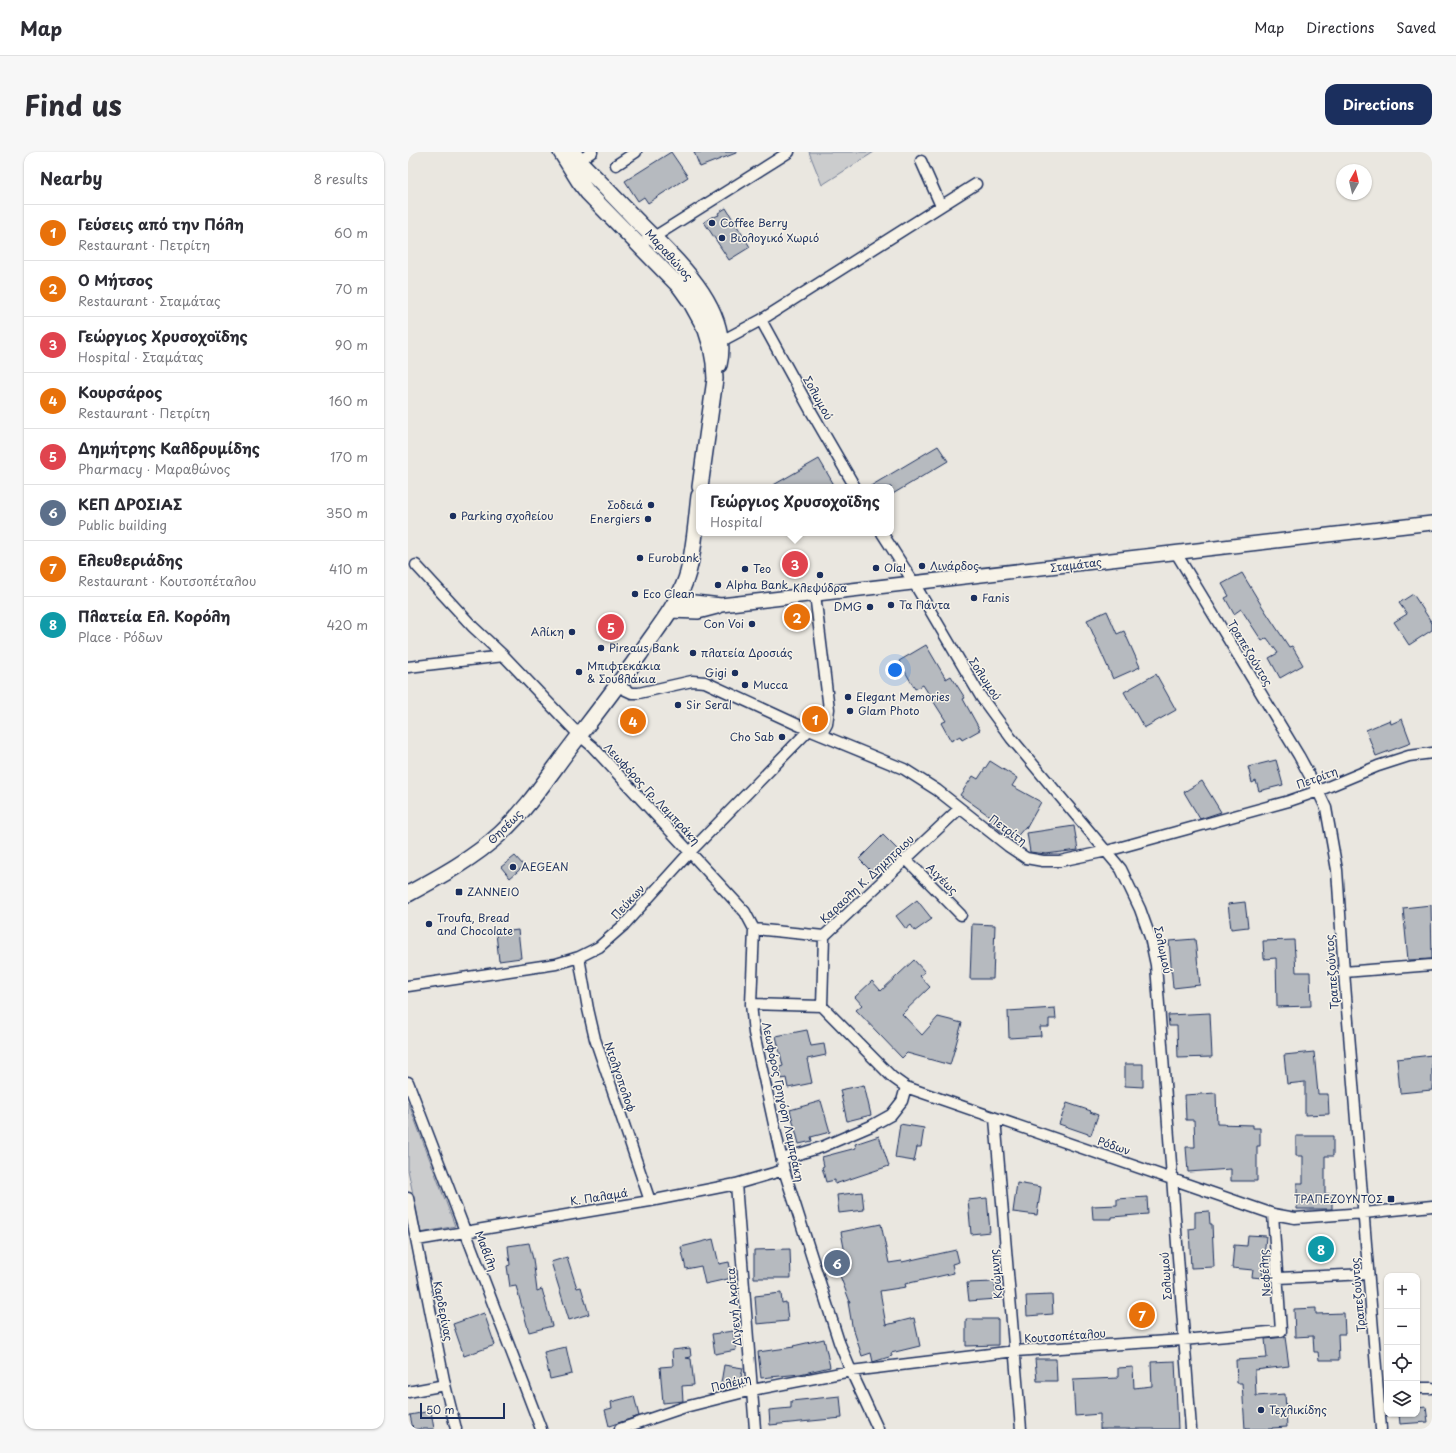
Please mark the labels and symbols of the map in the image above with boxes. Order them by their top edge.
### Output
north arrow [1336,164,1372,200]
place label: Coffee Berry [720,214,788,231]
marker: Coffee Berry [707,218,717,228]
street label: Μαραθώνος [642,225,697,284]
place label: Βιολογικό Χωριό [730,229,819,246]
marker: Βιολογικό Χωριό [717,233,727,243]
street label: Σολωμού [799,373,838,423]
place label: Σοδειά [607,496,643,513]
marker: Σοδειά [646,500,656,510]
place label: Parking σχολείου [461,507,553,524]
place label: Energiers [590,510,640,527]
marker: Parking σχολείου [448,511,458,521]
marker: Energiers [643,514,653,524]
place label: Eurobank [648,549,700,566]
pin: 3 [782,549,808,579]
marker: Eurobank [635,553,645,563]
street label: Σταμάτας [1049,553,1103,576]
place label: Λινάρδος [930,557,979,574]
place label: Ola! [884,559,906,576]
place label: Teo [753,560,771,577]
marker: Λινάρδος [917,561,927,571]
marker: Ola! [871,563,881,573]
marker: Teo [740,564,750,574]
marker: Κλεψύδρα [815,570,825,580]
place label: Alpha Bank [726,576,788,593]
place label: Κλεψύδρα [793,579,847,596]
marker: Alpha Bank [713,580,723,590]
place label: Eco Clean [643,585,695,602]
marker: Eco Clean [630,589,640,599]
place label: Fanis [982,589,1010,606]
marker: Fanis [969,593,979,603]
place label: Τα Πάντα [899,596,950,613]
place label: DMG [834,598,862,615]
marker: Τα Πάντα [886,600,896,610]
pin: 2 [784,602,810,632]
marker: DMG [865,602,875,612]
pin: 5 [598,612,624,642]
place label: Con Voi [703,615,744,632]
street label: Τραπεζούντος [1224,616,1277,689]
marker: Con Voi [747,619,757,629]
place label: Αλίκη [531,623,564,640]
marker: Αλίκη [567,627,577,637]
place label: Pireaus Bank [609,639,680,656]
marker: Pireaus Bank [596,643,606,653]
place label: πλατεία Δροσιάς [701,644,793,661]
marker: πλατεία Δροσιάς [688,648,698,658]
street label: Σολωμού [965,654,1006,704]
place label: Μπιφτεκάκια & Σουβλάκια [587,657,661,687]
your location [885,660,905,680]
place label: Gigi [705,664,727,681]
marker: Μπιφτεκάκια & Σουβλάκια [574,667,584,677]
marker: Gigi [730,668,740,678]
place label: Mucca [753,676,788,693]
marker: Mucca [740,680,750,690]
place label: Elegant Memories [856,688,950,705]
marker: Elegant Memories [843,692,853,702]
place label: Sir Seral [686,696,732,713]
marker: Sir Seral [673,700,683,710]
place label: Glam Photo [858,702,920,719]
pin: 1 [802,704,828,734]
pin: 4 [620,706,646,736]
marker: Glam Photo [845,706,855,716]
place label: Cho Sab [730,728,774,745]
marker: Cho Sab [777,732,787,742]
street label: Λεωφόρος Γρ. Λαμπράκη [600,739,704,849]
street label: Πετρίτη [1294,762,1340,793]
street label: Θησέως [483,805,526,848]
street label: Πετρίτη [986,810,1031,849]
street label: Καραολη Κ. Δημητριου [816,830,918,927]
place label: AEGEAN [521,858,569,875]
street label: Αιγέως [923,859,962,899]
marker: AEGEAN [508,862,518,872]
street label: Πεύκων [607,880,648,923]
place label: ΖΑΝΝΕΙΟ [467,883,519,900]
marker: ΖΑΝΝΕΙΟ [454,887,464,897]
place label: Troufa, Bread and Chocolate [437,909,513,939]
marker: Troufa, Bread and Chocolate [424,919,434,929]
street label: Σολωμού [1150,925,1177,975]
street label: Τραπεζούντος [1320,934,1343,1010]
street label: Λεωφόρος Γρηγόρη Λαμπράκη [758,1020,809,1184]
street label: Ντολγοπολοφ [601,1039,640,1114]
street label: Ρόδων [1095,1132,1133,1159]
street label: Κ. Παλαμά [569,1184,629,1209]
place label: ΤΡΑΠΕΖΟΥΝΤΟΣ [1294,1190,1383,1207]
marker: ΤΡΑΠΕΖΟΥΝΤΟΣ [1386,1194,1396,1204]
street label: Μαβίλη [471,1228,502,1274]
pin: 8 [1308,1234,1334,1264]
pin: 6 [824,1248,850,1278]
street label: Κρώμνης [985,1248,1006,1300]
street label: Νεφέλης [1254,1248,1275,1297]
street label: Σολωμού [1155,1251,1176,1301]
street label: Τραπεζούντος [1346,1257,1369,1333]
street label: Διγενή Ακρίτα [722,1267,745,1347]
street label: Καρδερίνας [429,1279,458,1343]
pin: 7 [1129,1300,1155,1330]
street label: Κουτσοπέταλου [1024,1324,1106,1347]
street label: Πολέμη [709,1369,753,1396]
scale bar [420,1401,505,1420]
place label: Τεχλικίδης [1269,1401,1327,1418]
marker: Τεχλικίδης [1256,1405,1266,1415]

